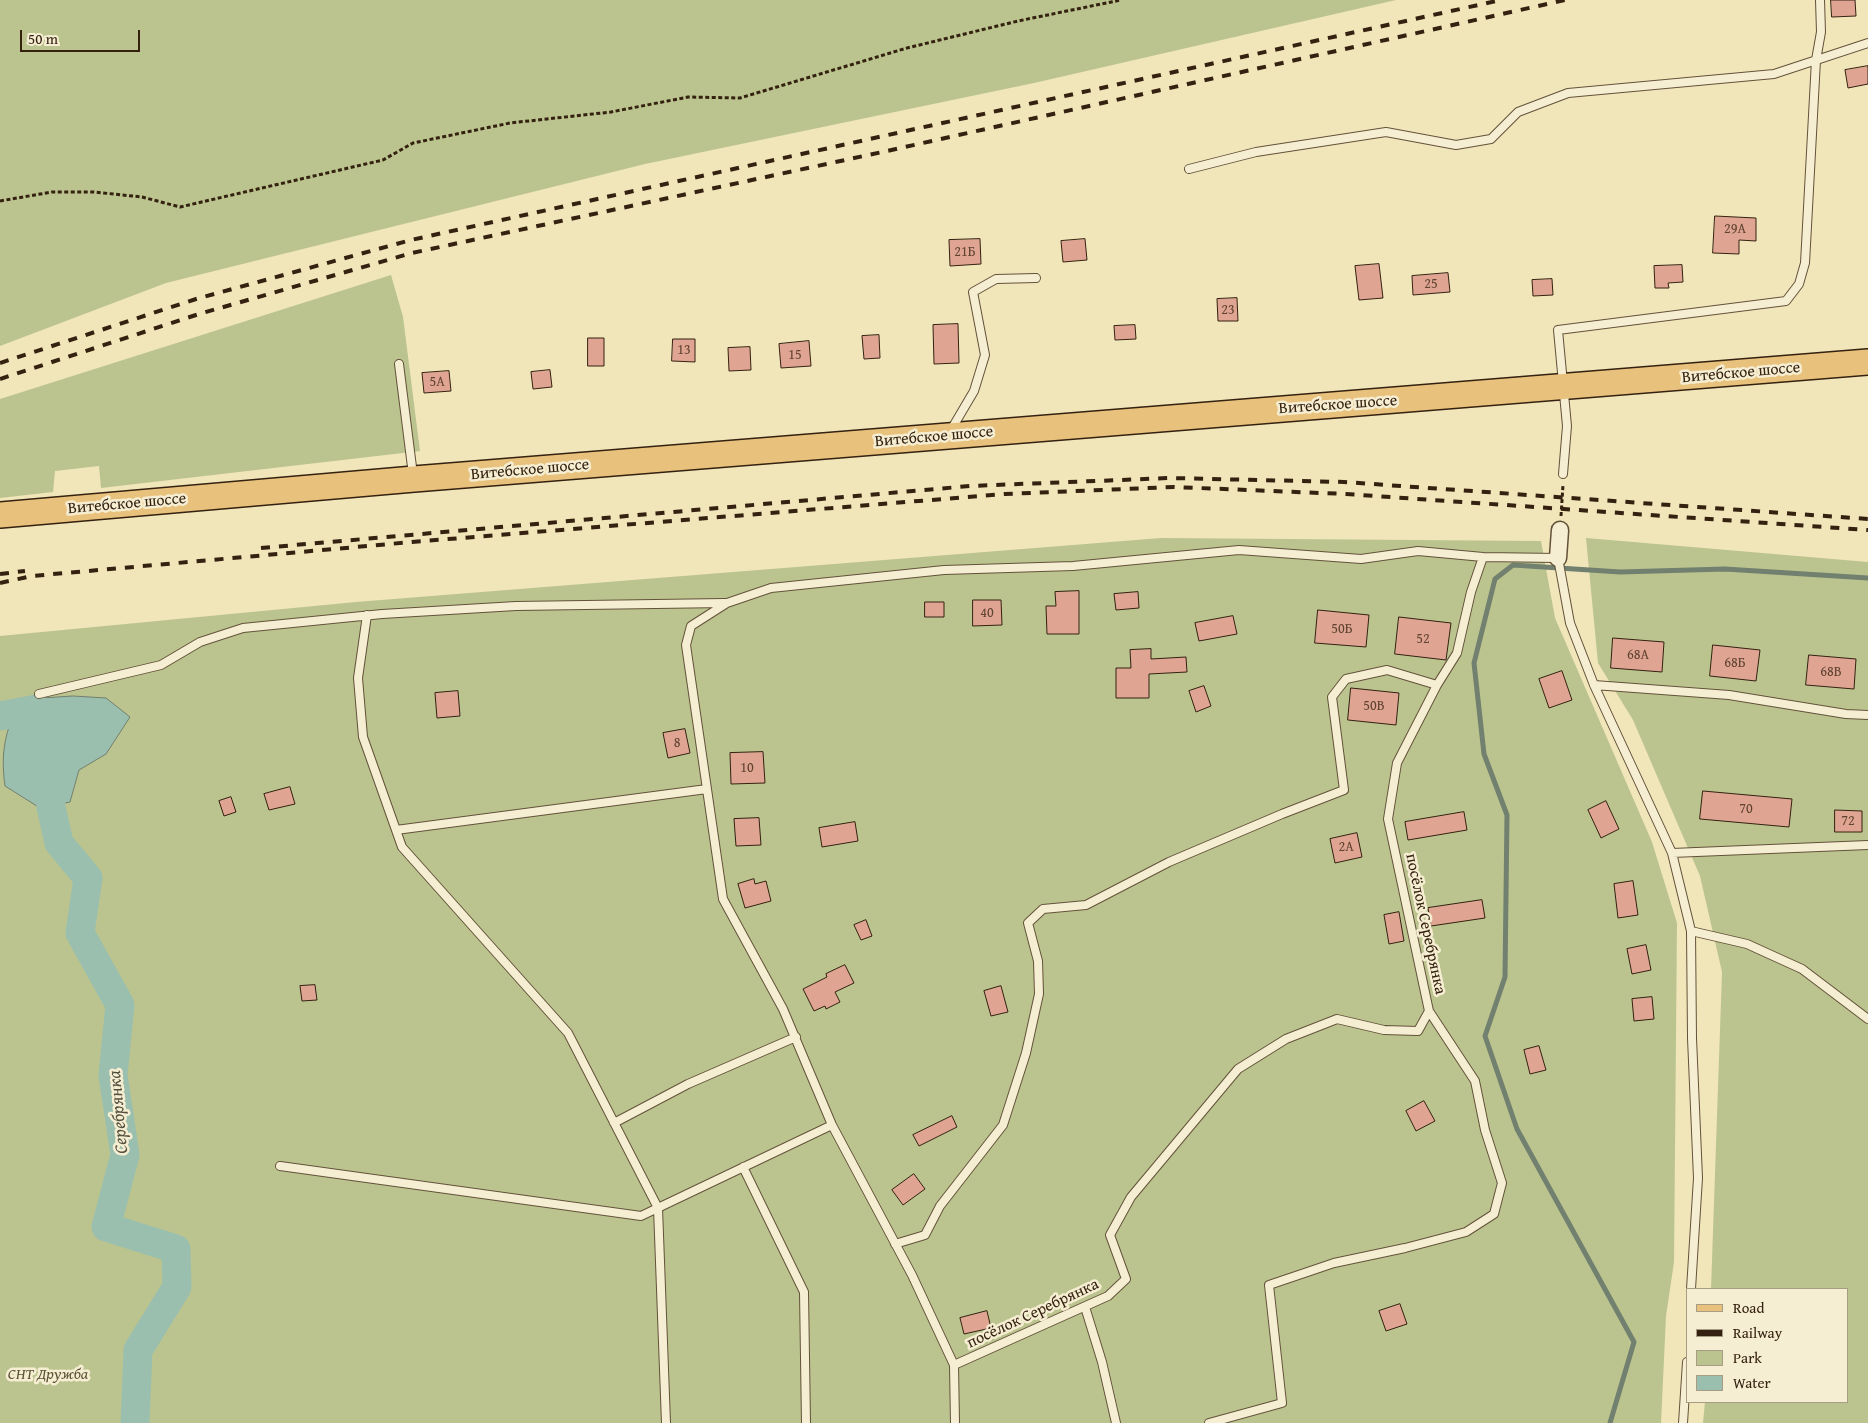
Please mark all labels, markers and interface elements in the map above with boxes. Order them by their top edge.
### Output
scale bar [22,20,142,52]
text: 50 m [28,28,58,49]
house number: 29А [1724,221,1746,237]
house number: 21Б [954,244,976,260]
house number: 25 [1424,276,1438,292]
house number: 23 [1221,302,1235,318]
house number: 13 [677,342,691,358]
house number: 15 [788,347,802,363]
street label: Витебское шоссе [1681,358,1801,388]
house number: 5А [429,374,445,390]
street label: Витебское шоссе [1278,391,1398,419]
street label: Витебское шоссе [874,422,994,452]
street label: Витебское шоссе [470,455,590,485]
street label: Витебское шоссе [67,489,187,519]
house number: 40 [980,605,994,621]
house number: 50Б [1331,621,1353,637]
house number: 52 [1416,631,1430,647]
house number: 68А [1627,647,1649,663]
house number: 68Б [1724,655,1746,671]
house number: 68В [1820,664,1842,680]
house number: 50В [1363,698,1385,714]
house number: 8 [674,735,680,751]
house number: 10 [740,760,754,776]
house number: 70 [1739,801,1753,817]
house number: 72 [1841,813,1855,829]
house number: 2А [1338,839,1354,855]
street label: посёлок Серебрянка [1401,852,1449,996]
water label: Серебрянка [105,1069,133,1155]
street label: посёлок Серебрянка [964,1275,1102,1353]
legend [1686,1288,1848,1403]
text: Road [1733,1297,1764,1318]
text: Railway [1733,1322,1782,1343]
text: Park [1733,1347,1762,1368]
park label: СНТ Дружба [8,1365,88,1385]
text: Water [1733,1372,1771,1393]

